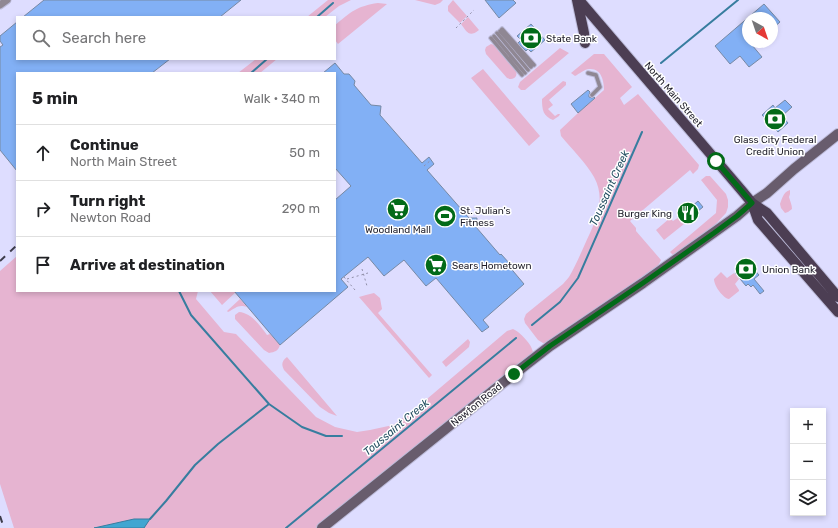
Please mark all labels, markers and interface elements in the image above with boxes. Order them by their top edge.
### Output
north arrow [742,12,778,48]
search box [16,16,336,60]
bank icon: State Bank [518,25,544,51]
icon: search [30,27,52,49]
text: Search here [62,29,146,47]
place label: State Bank [546,33,598,45]
street label: North Main Street [642,60,705,130]
text: 5 min [32,88,78,108]
text: Walk · 340 m [243,91,320,106]
bank icon: Glass City Federal Credit Union [762,106,788,132]
place label: Glass City Federal Credit Union [734,134,816,158]
text: Continue [70,136,139,154]
icon: ahead [32,142,54,164]
text: 50 m [289,145,320,160]
water label: Toussaint Creek [587,148,632,228]
route start [707,152,725,170]
text: North Main Street [70,154,177,169]
text: Turn right [70,192,145,210]
supermarket icon: Woodland Mall [385,196,411,222]
icon: right [32,198,54,220]
restaurant icon: Burger King [675,200,701,226]
text: 290 m [282,201,320,216]
sports icon: St. Julian's Fitness [432,203,458,229]
place label: St. Julian's Fitness [460,205,511,229]
place label: Burger King [618,208,672,220]
text: Newton Road [70,210,151,225]
place label: Woodland Mall [365,224,431,236]
supermarket icon: Sears Hometown [423,252,449,278]
icon: arrive [32,254,54,276]
text: Arrive at destination [70,256,225,274]
bank icon: Union Bank [733,256,759,282]
place label: Sears Hometown [452,260,532,272]
place label: Union Bank [762,264,816,276]
route end [505,365,523,383]
street label: Newton Road [449,380,505,429]
water label: Toussaint Creek [361,396,432,459]
map controls [790,408,826,516]
button: + [790,408,826,444]
button: − [790,444,826,480]
button: layers [790,480,826,516]

